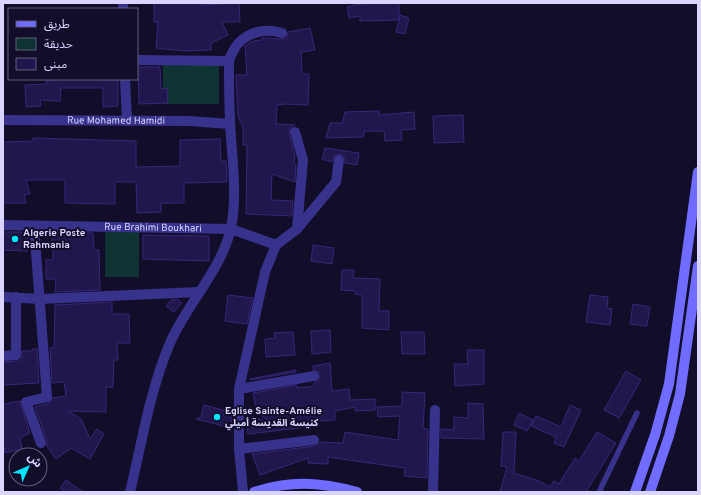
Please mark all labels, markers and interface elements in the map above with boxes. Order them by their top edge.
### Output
legend [8,8,138,80]
text: طريق [44,17,70,33]
text: حديقة [44,37,73,53]
text: مبنى [44,57,67,73]
street label: Rue Mohamed Hamidi [67,114,165,127]
street label: Rue Brahimi Boukhari [104,220,202,235]
place label: Algerie Poste Rahmania [23,227,86,252]
marker: Algerie Poste Rahmania [10,234,20,244]
place label: Eglise Sainte-Amélie كنيسة القديسة أميلي [225,405,322,431]
marker: Eglise Sainte-Amélie كنيسة القديسة أميلي [212,412,222,422]
north arrow [8,447,48,487]
text: ش [24,450,45,471]

